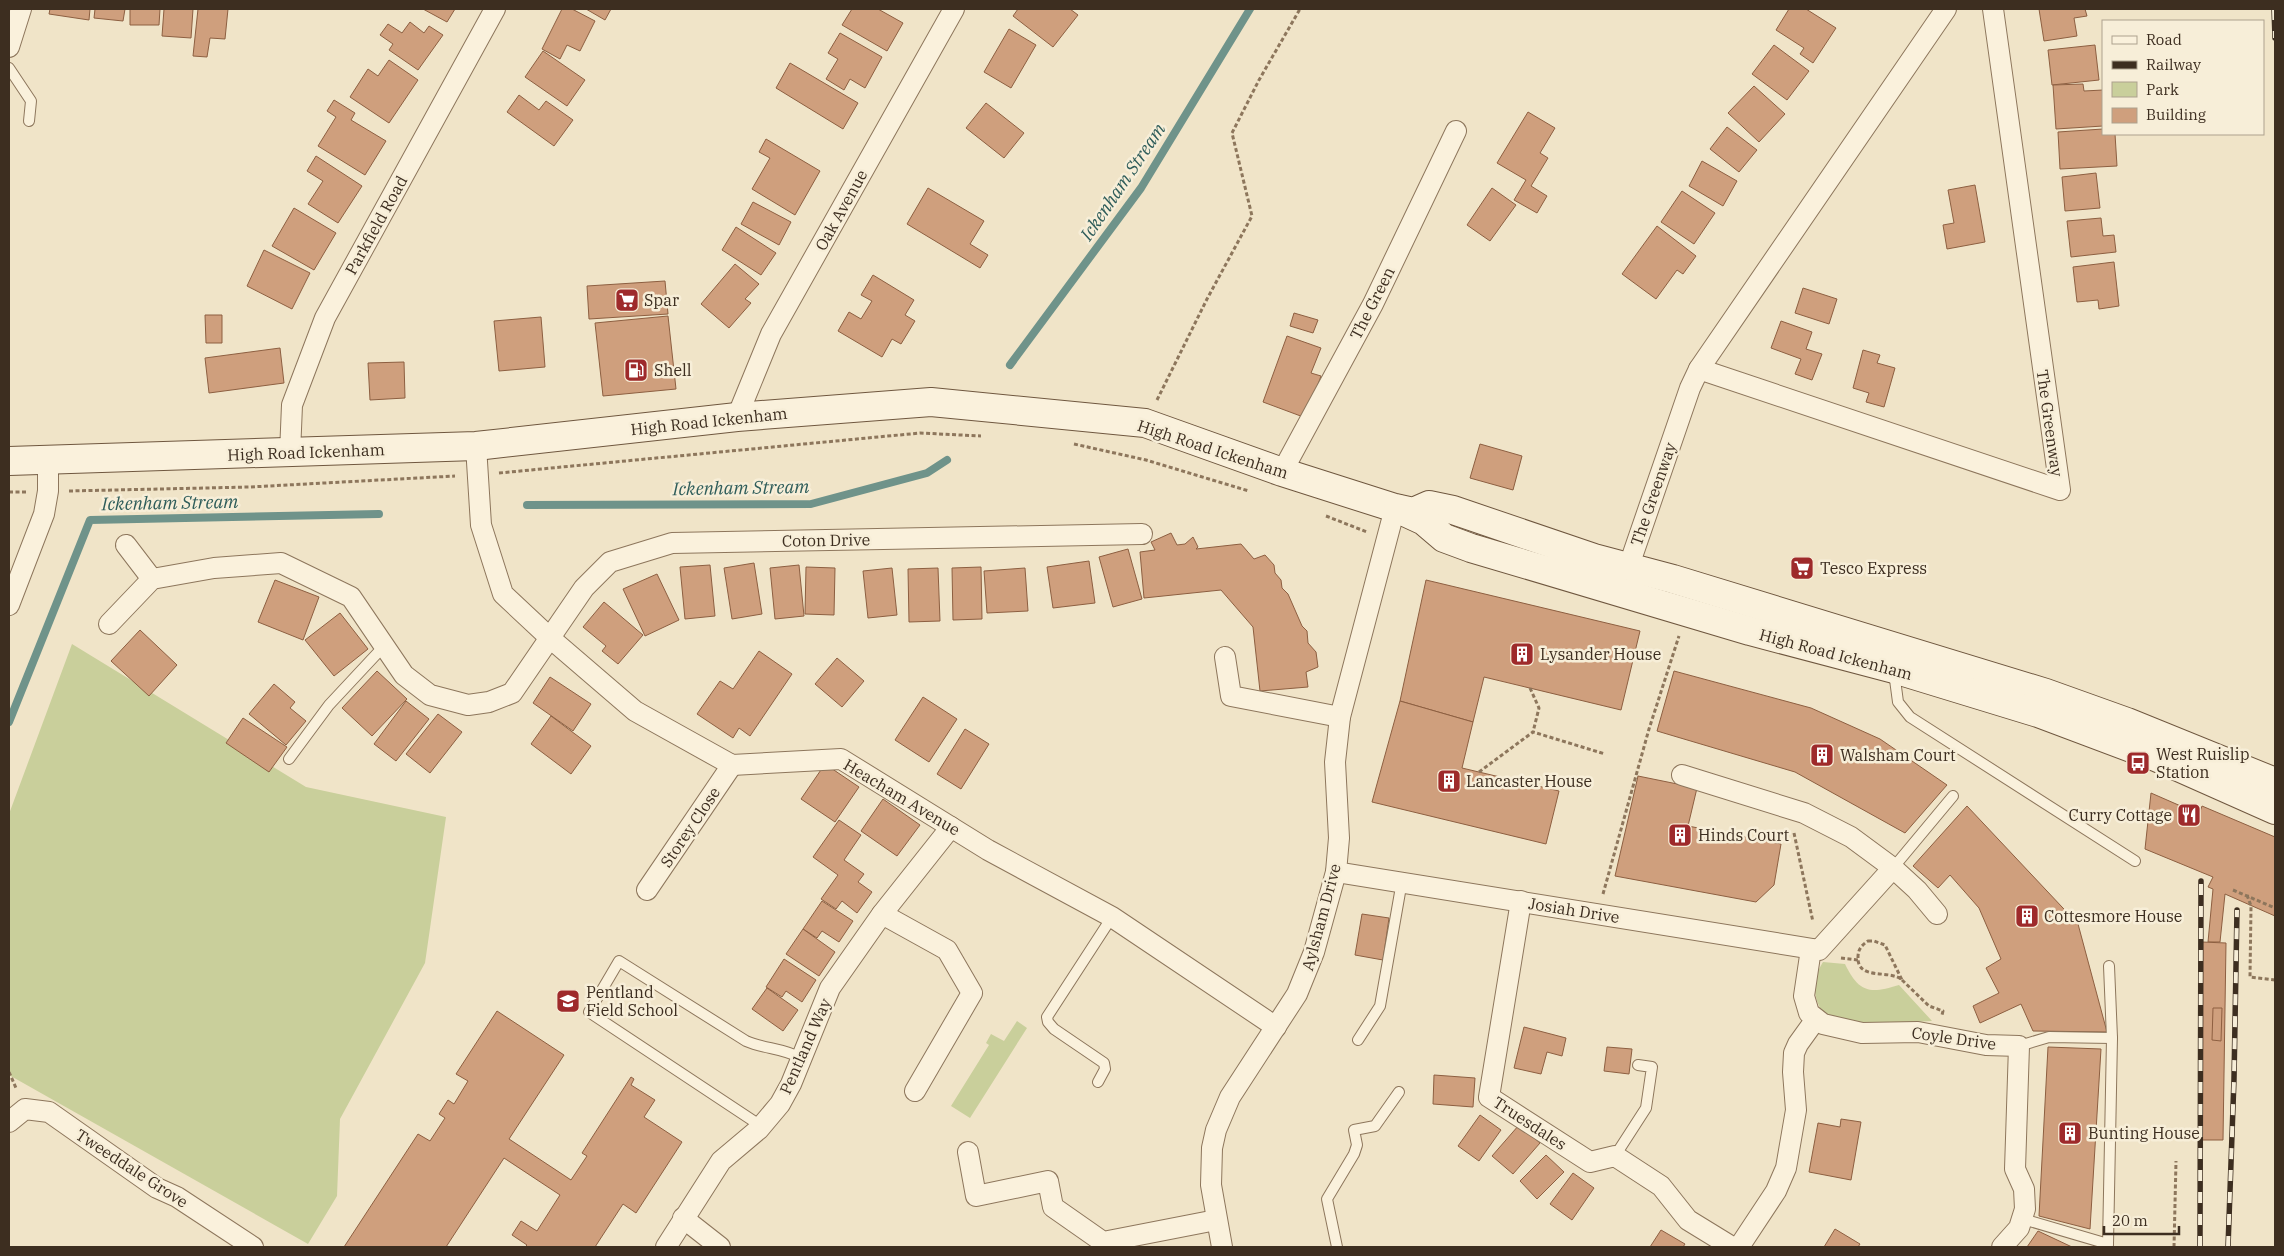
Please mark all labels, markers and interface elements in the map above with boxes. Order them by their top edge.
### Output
legend [2102,20,2264,135]
text: Road [2146,30,2182,49]
text: Railway [2146,55,2201,74]
text: Park [2146,80,2179,99]
text: Building [2146,105,2206,124]
water label: Ickenham Stream [1074,119,1170,246]
street label: Oak Avenue [811,166,871,254]
street label: Parkfield Road [341,172,412,278]
street label: The Green [1345,263,1399,343]
supermarket icon: Spar [614,287,640,313]
place label: Spar [644,290,679,310]
fuel station icon: Shell [623,357,649,383]
place label: Shell [654,360,692,380]
street label: The Greenway [2033,368,2067,478]
street label: High Road Ickenham [630,403,788,439]
street label: High Road Ickenham [1135,415,1291,483]
street label: High Road Ickenham [227,439,385,465]
street label: The Greenway [1626,439,1680,548]
water label: Ickenham Stream [671,475,810,500]
water label: Ickenham Stream [100,490,239,515]
street label: Coton Drive [782,529,870,551]
supermarket icon: Tesco Express [1789,555,1815,581]
place label: Tesco Express [1820,558,1927,578]
street label: High Road Ickenham [1757,624,1915,684]
building icon: Lysander House [1509,641,1535,667]
place label: Lysander House [1540,644,1661,664]
building icon: Walsham Court [1809,742,1835,768]
place label: West Ruislip Station [2156,744,2250,782]
place label: Walsham Court [1840,745,1956,765]
bus stop icon: West Ruislip Station [2125,750,2151,776]
street label: Heacham Avenue [840,754,964,840]
building icon: Lancaster House [1436,768,1462,794]
place label: Lancaster House [1466,771,1592,791]
street label: Storey Close [656,783,724,871]
restaurant icon: Curry Cottage [2176,802,2202,828]
place label: Curry Cottage [2069,805,2172,825]
building icon: Hinds Court [1667,822,1693,848]
place label: Hinds Court [1698,825,1790,845]
street label: Aylsham Drive [1297,861,1345,973]
street label: Josiah Drive [1527,893,1621,927]
building icon: Cottesmore House [2014,903,2040,929]
place label: Cottesmore House [2044,906,2182,926]
place label: Pentland Field School [586,982,678,1020]
school or university icon: Pentland Field School [555,988,581,1014]
street label: Pentland Way [775,994,835,1097]
street label: Coyle Drive [1910,1022,1998,1054]
street label: Truesdales [1490,1092,1570,1154]
building icon: Bunting House [2057,1120,2083,1146]
place label: Bunting House [2088,1123,2200,1143]
street label: Tweeddale Grove [72,1124,192,1212]
scale bar [2104,1204,2179,1236]
text: 20 m [2112,1211,2148,1230]

